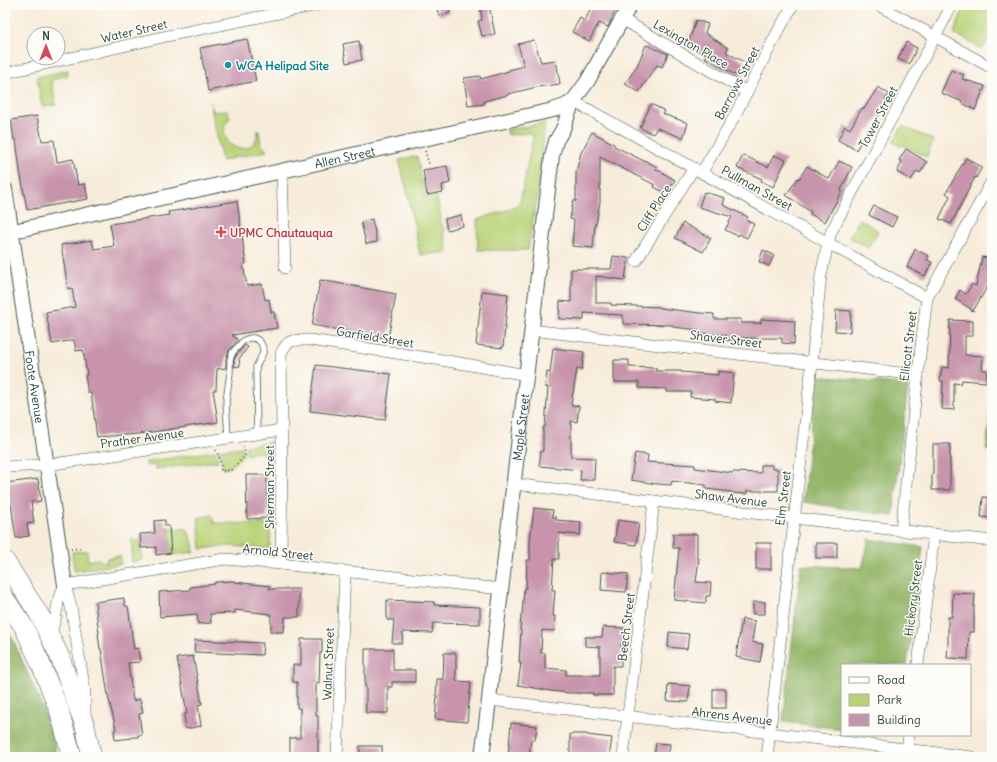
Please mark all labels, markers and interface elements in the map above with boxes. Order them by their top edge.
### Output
street label: Water Street [99,16,169,46]
street label: Lexington Place [651,16,731,72]
north arrow [26,26,66,66]
text: N [42,29,50,43]
street label: Barrows Street [711,44,763,122]
place label: WCA Helipad Site [236,58,330,74]
marker: WCA Helipad Site [223,60,233,70]
street label: Tower Street [855,83,901,151]
street label: Allen Street [313,143,376,171]
street label: Pullman Street [719,162,795,214]
street label: Cliff Place [634,182,674,234]
place label: UPMC Chautauqua [230,225,333,241]
marker: UPMC Chautauqua [215,226,227,238]
street label: Ellicott Street [896,310,920,382]
street label: Garfield Street [335,323,415,351]
street label: Shaver Street [689,327,763,351]
street label: Foote Avenue [22,349,48,424]
street label: Maple Street [509,393,532,462]
street label: Prather Avenue [99,425,185,451]
street label: Sherman Street [262,445,277,529]
street label: Elm Street [772,470,794,526]
street label: Shaw Avenue [694,486,768,510]
street label: Arnold Street [242,541,314,563]
street label: Hickory Street [901,559,925,637]
street label: Beech Street [614,592,638,662]
street label: Walnut Street [319,627,337,701]
legend [841,664,971,736]
text: Road [877,672,905,687]
text: Park [877,692,902,707]
street label: Ahrens Avenue [691,704,773,728]
text: Building [877,712,921,727]

